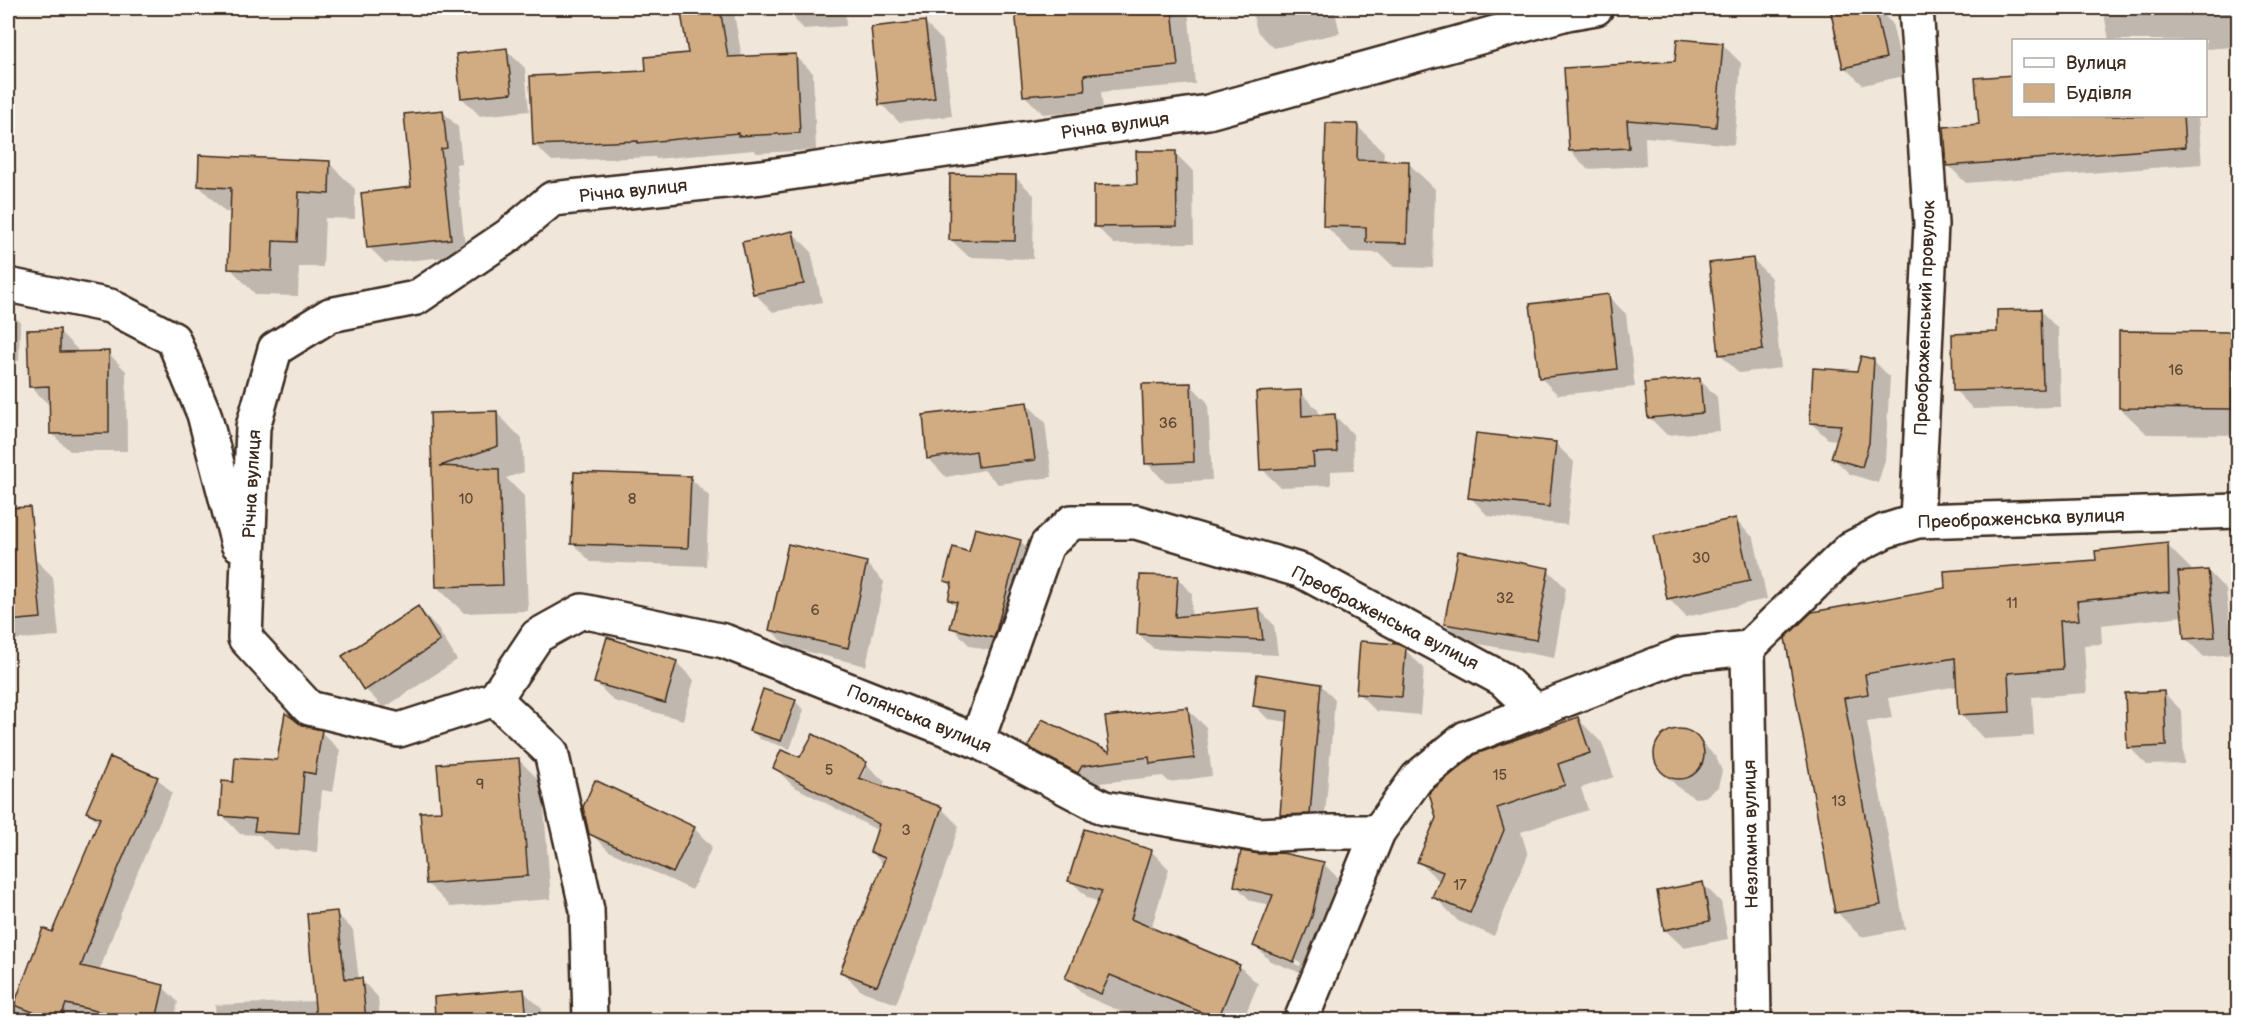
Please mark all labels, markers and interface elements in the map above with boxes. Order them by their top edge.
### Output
legend [2012,39,2207,117]
text: Вулиця [2066,53,2127,74]
text: Будівля [2066,83,2132,104]
street label: Річна вулиця [1059,108,1171,144]
street label: Річна вулиця [578,175,688,207]
street label: Преображенський провулок [1910,199,1940,436]
house number: 16 [2169,361,2183,380]
house number: 36 [1159,414,1177,433]
street label: Річна вулиця [239,429,265,539]
house number: 10 [459,490,473,509]
house number: 8 [628,490,637,509]
street label: Преображенська вулиця [1917,505,2125,533]
house number: 30 [1692,549,1710,568]
street label: Преображенська вулиця [1288,562,1482,674]
house number: 32 [1496,589,1514,608]
house number: 11 [2006,594,2018,613]
house number: 6 [810,601,820,620]
street label: Полянська вулиця [844,680,994,758]
street label: Незламна вулиця [1739,759,1763,909]
house number: 5 [825,761,833,780]
house number: 15 [1493,766,1507,785]
house number: 9 [476,775,484,794]
house number: 13 [1831,792,1847,811]
house number: 3 [901,821,911,840]
house number: 17 [1453,876,1467,895]

